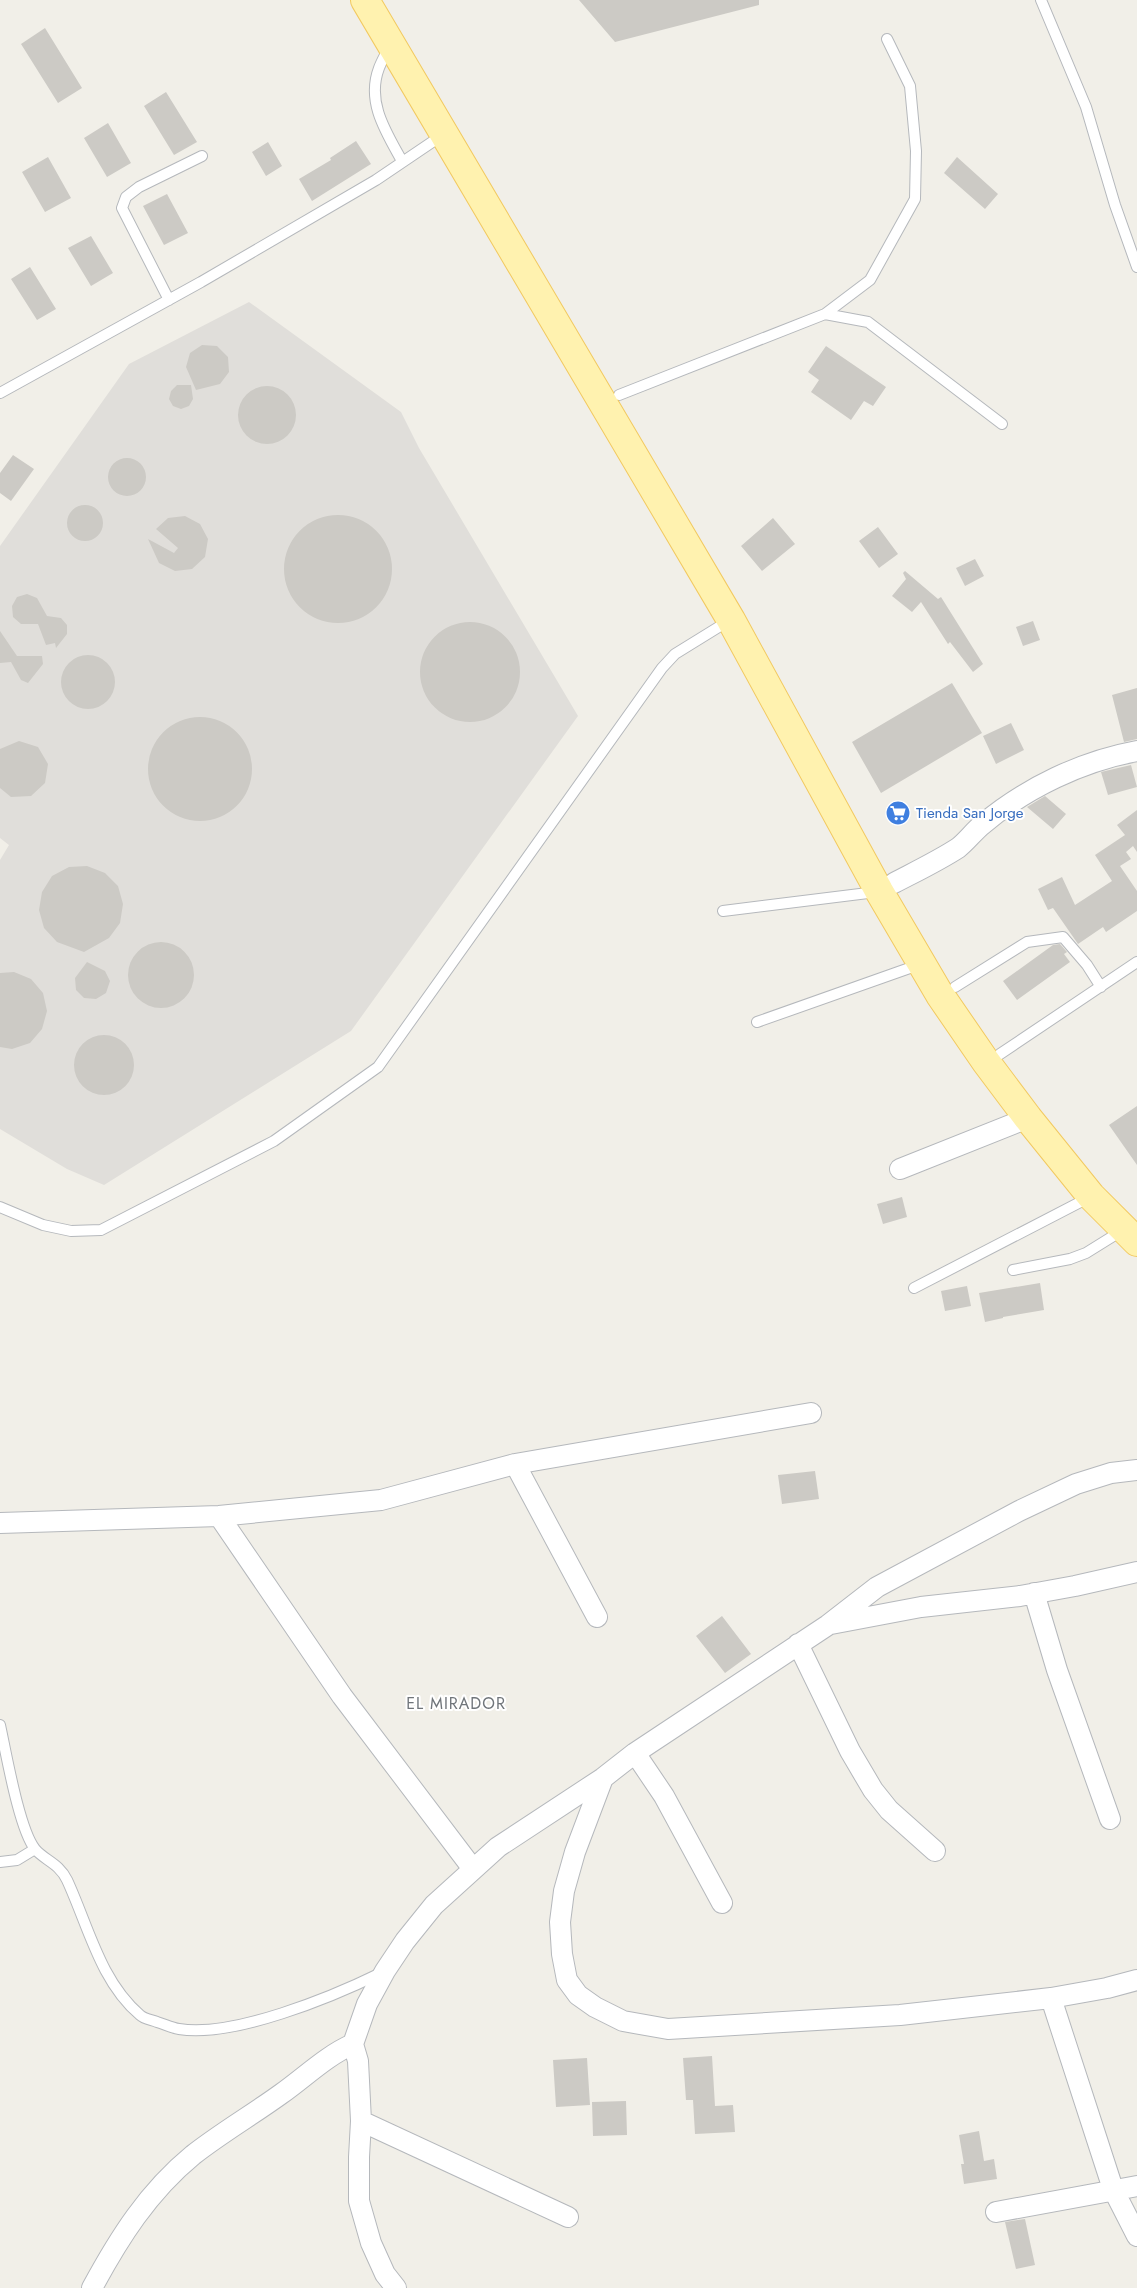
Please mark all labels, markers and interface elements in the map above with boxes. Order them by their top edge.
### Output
supermarket icon: Tienda San Jorge [885,800,911,826]
place label: Tienda San Jorge [916,802,1024,824]
district label: EL MIRADOR [406,1692,506,1715]

